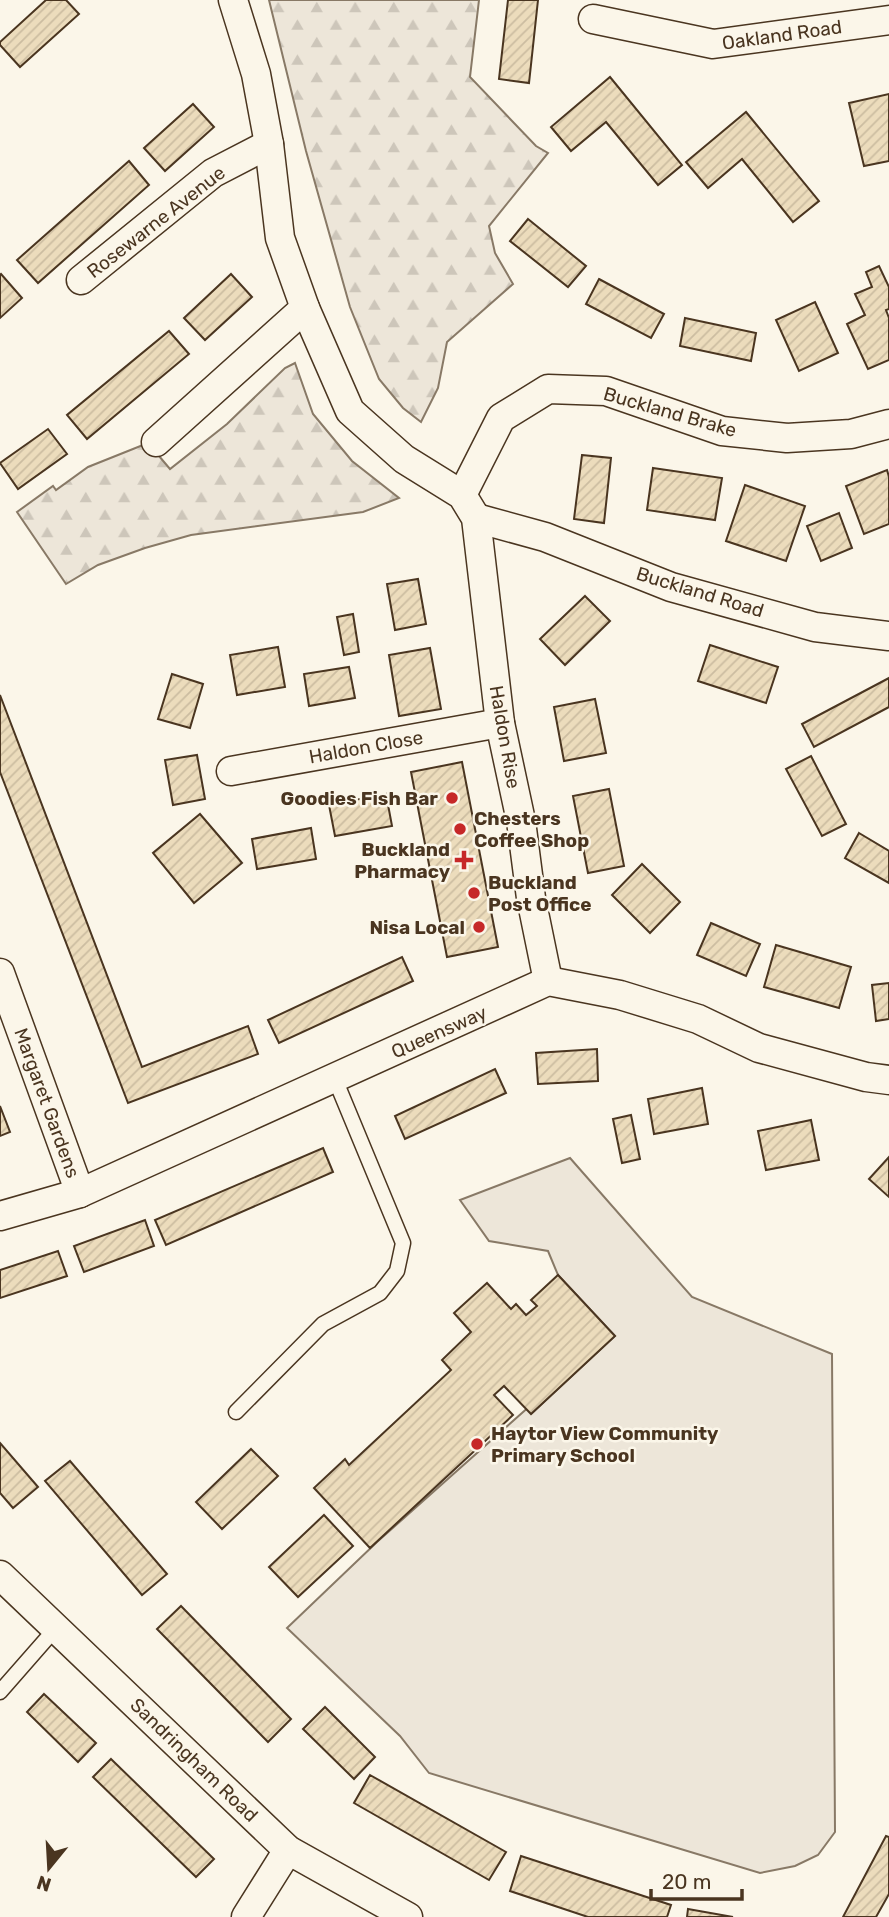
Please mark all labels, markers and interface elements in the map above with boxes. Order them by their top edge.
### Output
street label: Oakland Road [721,15,843,55]
street label: Rosewarne Avenue [82,161,230,283]
street label: Buckland Brake [601,382,739,442]
street label: Buckland Road [634,562,766,622]
street label: Haldon Rise [485,684,525,790]
street label: Haldon Close [307,726,425,768]
place label: Goodies Fish Bar [281,787,438,810]
marker: Goodies Fish Bar [444,790,460,806]
place label: Chesters Coffee Shop [474,807,589,852]
marker: Chesters Coffee Shop [452,821,468,837]
place label: Buckland Pharmacy [354,838,451,883]
marker: Buckland Pharmacy [456,852,472,868]
place label: Buckland Post Office [488,871,592,916]
marker: Buckland Post Office [466,885,482,901]
place label: Nisa Local [369,916,465,939]
marker: Nisa Local [471,919,487,935]
street label: Queensway [388,1001,490,1063]
street label: Margaret Gardens [9,1025,85,1181]
place label: Haytor View Community Primary School [491,1422,719,1467]
marker: Haytor View Community Primary School [469,1436,485,1452]
street label: Sandringham Road [125,1693,263,1827]
north arrow [14,1833,84,1903]
scale bar [651,1857,742,1901]
text: 20 m [662,1869,711,1894]
text: N [34,1871,54,1897]

